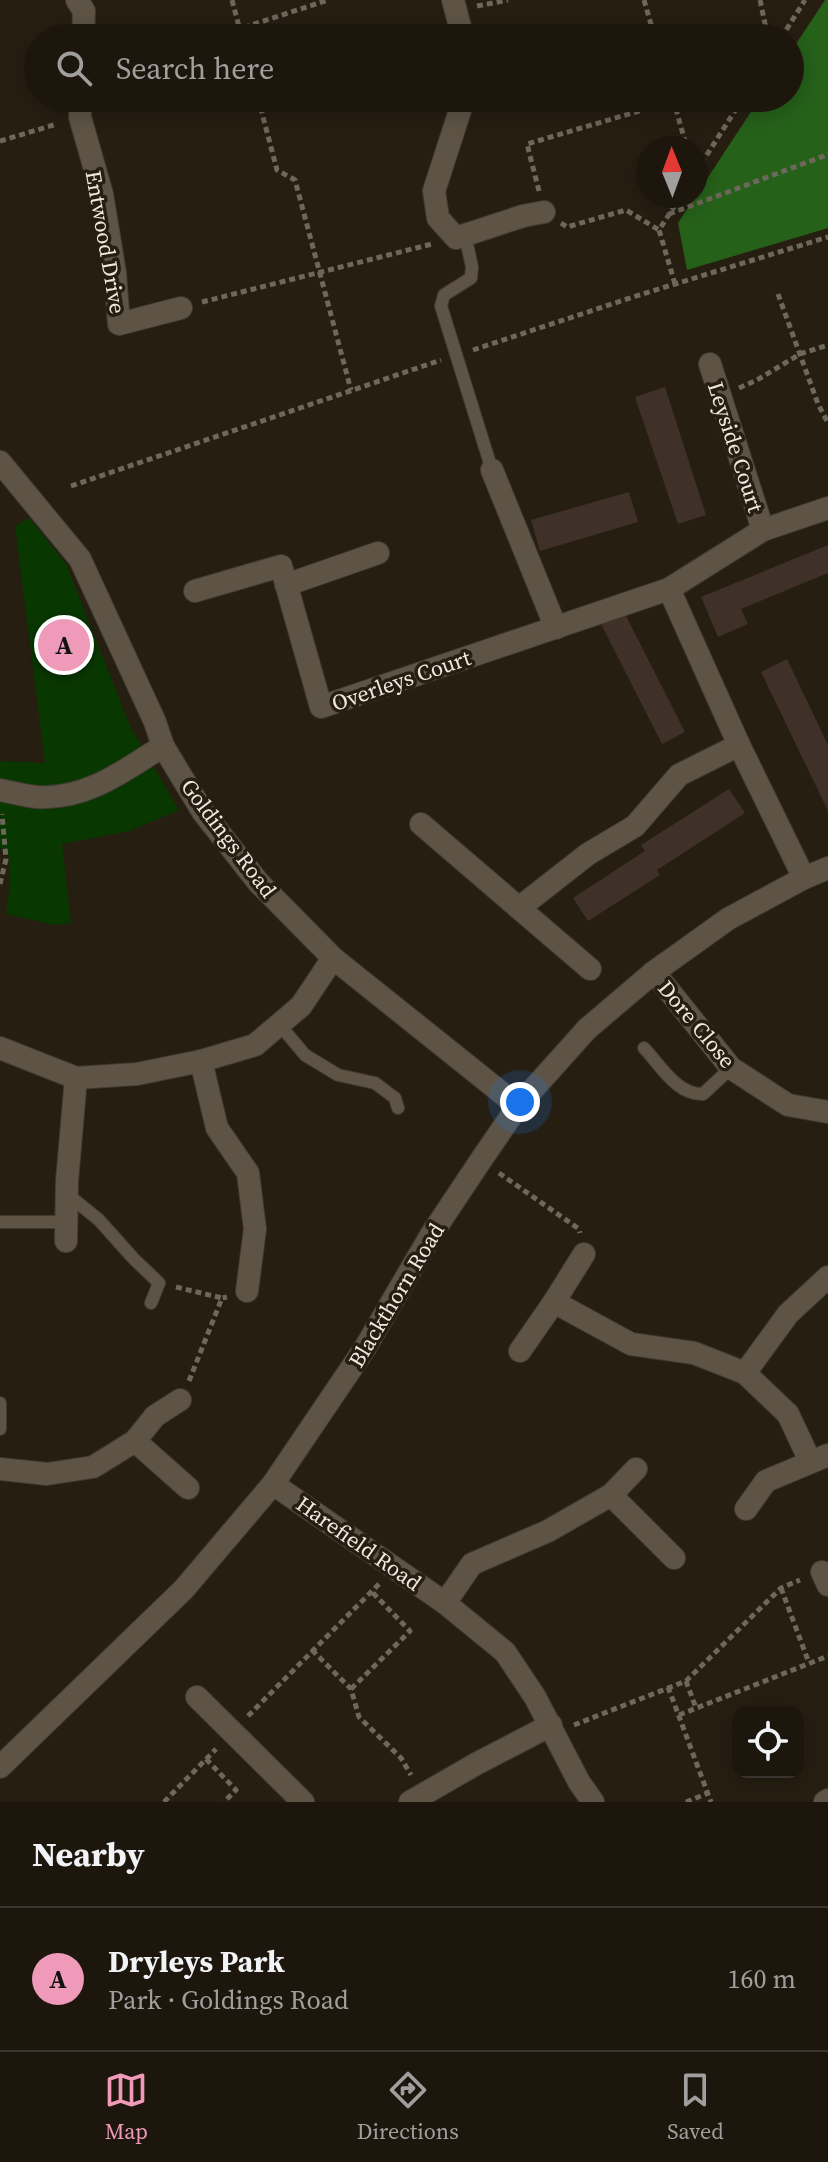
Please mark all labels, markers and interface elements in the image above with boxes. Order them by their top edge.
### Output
search box [24,24,804,112]
icon: search [52,46,96,90]
text: Search here [116,48,274,89]
north arrow [636,136,708,208]
street label: Entwood Drive [79,168,133,316]
street label: Leyside Court [701,378,771,517]
pin: A [38,615,90,675]
street label: Overleys Court [327,642,475,718]
street label: Goldings Road [174,772,284,904]
street label: Dore Close [651,974,743,1074]
your location [500,1082,540,1122]
street label: Blackthorn Road [341,1217,451,1373]
street label: Harefield Road [290,1489,428,1598]
map controls [732,1706,804,1778]
button: locate [732,1706,804,1778]
text: Nearby [32,1831,145,1877]
text: Dryleys Park [108,1941,285,1982]
text: A [49,1961,67,1997]
text: 160 m [728,1961,796,1997]
text: Park · Goldings Road [108,1982,349,2018]
tab: Map [104,2068,148,2146]
tab: Directions [357,2068,459,2146]
tab: Saved [667,2068,724,2146]

